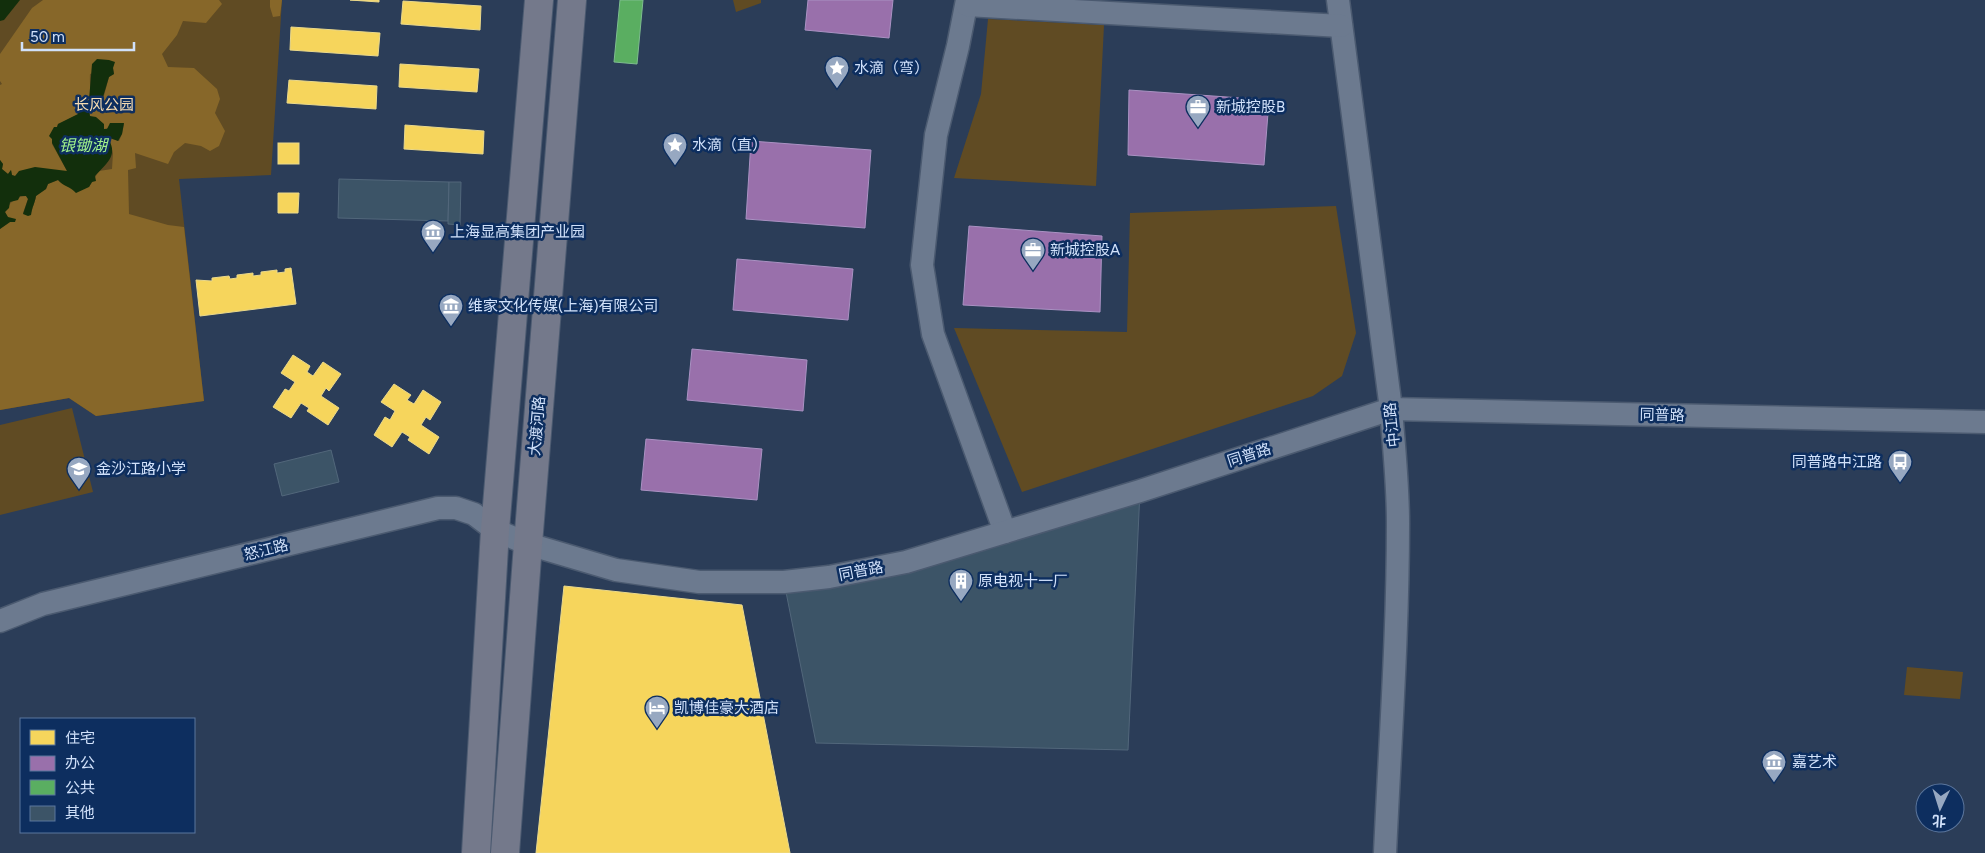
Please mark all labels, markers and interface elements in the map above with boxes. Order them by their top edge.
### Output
scale bar [22,20,135,52]
text: 50 m [30,28,65,46]
place icon: 水滴（弯） [824,55,850,89]
place label: 水滴（弯） [854,59,929,77]
office icon: 新城控股B [1185,94,1211,128]
park label: 长风公园 [74,96,134,114]
place label: 新城控股B [1216,98,1285,116]
place icon: 水滴（直） [662,132,688,166]
water label: 银锄湖 [59,136,110,155]
place label: 水滴（直） [692,136,767,154]
museum icon: 上海显高集团产业园 [420,219,446,253]
place label: 上海显高集团产业园 [450,223,585,241]
office icon: 新城控股A [1020,237,1046,271]
place label: 新城控股A [1050,241,1120,259]
museum icon: 维家文化传媒(上海)有限公司 [438,293,464,327]
place label: 维家文化传媒(上海)有限公司 [468,297,659,315]
street label: 大渡河路 [525,395,549,457]
street label: 中江路 [1381,402,1403,448]
street label: 同普路 [1639,406,1685,424]
street label: 同普路 [1225,439,1273,471]
bus stop icon: 同普路中江路 [1887,449,1913,483]
place label: 同普路中江路 [1792,453,1882,471]
school or university icon: 金沙江路小学 [66,456,92,490]
place label: 金沙江路小学 [96,460,186,478]
street label: 怒江路 [242,536,290,564]
street label: 同普路 [837,558,885,584]
building icon: 原电视十一厂 [948,568,974,602]
place label: 原电视十一厂 [978,572,1068,590]
hotel icon: 凯博佳豪大酒店 [644,695,670,729]
place label: 凯博佳豪大酒店 [674,699,779,717]
legend [20,718,195,833]
text: 住宅 [65,729,95,747]
museum icon: 嘉艺术 [1761,749,1787,783]
place label: 嘉艺术 [1792,753,1837,771]
text: 办公 [65,754,95,772]
text: 公共 [65,779,95,797]
north arrow [1915,783,1965,833]
text: 其他 [65,804,95,822]
text: 北 [1932,812,1947,829]

